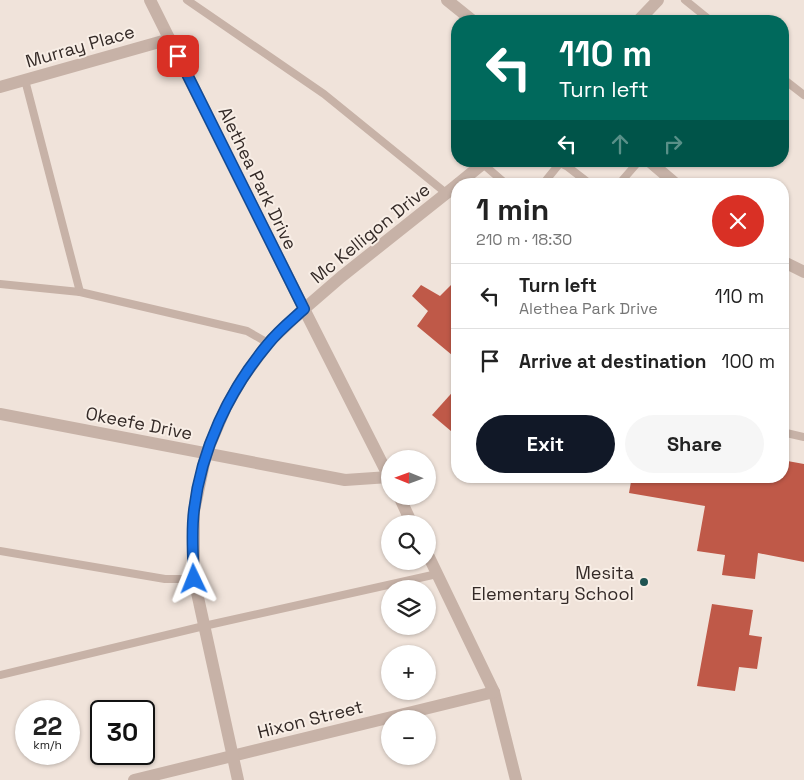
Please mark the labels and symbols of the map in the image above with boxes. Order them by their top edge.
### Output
street label: Murray Place [23,19,137,73]
pin [157,35,199,77]
street label: Alethea Park Drive [213,103,303,253]
street label: Mc Kelligon Drive [306,178,434,288]
street label: Okeefe Drive [84,401,194,445]
north arrow [381,450,436,505]
position arrow [167,552,219,604]
place label: Mesita Elementary School [471,561,634,605]
marker: Mesita Elementary School [638,576,650,588]
street label: Hixon Street [255,695,365,743]
speed limit sign: 30 [90,700,155,765]

